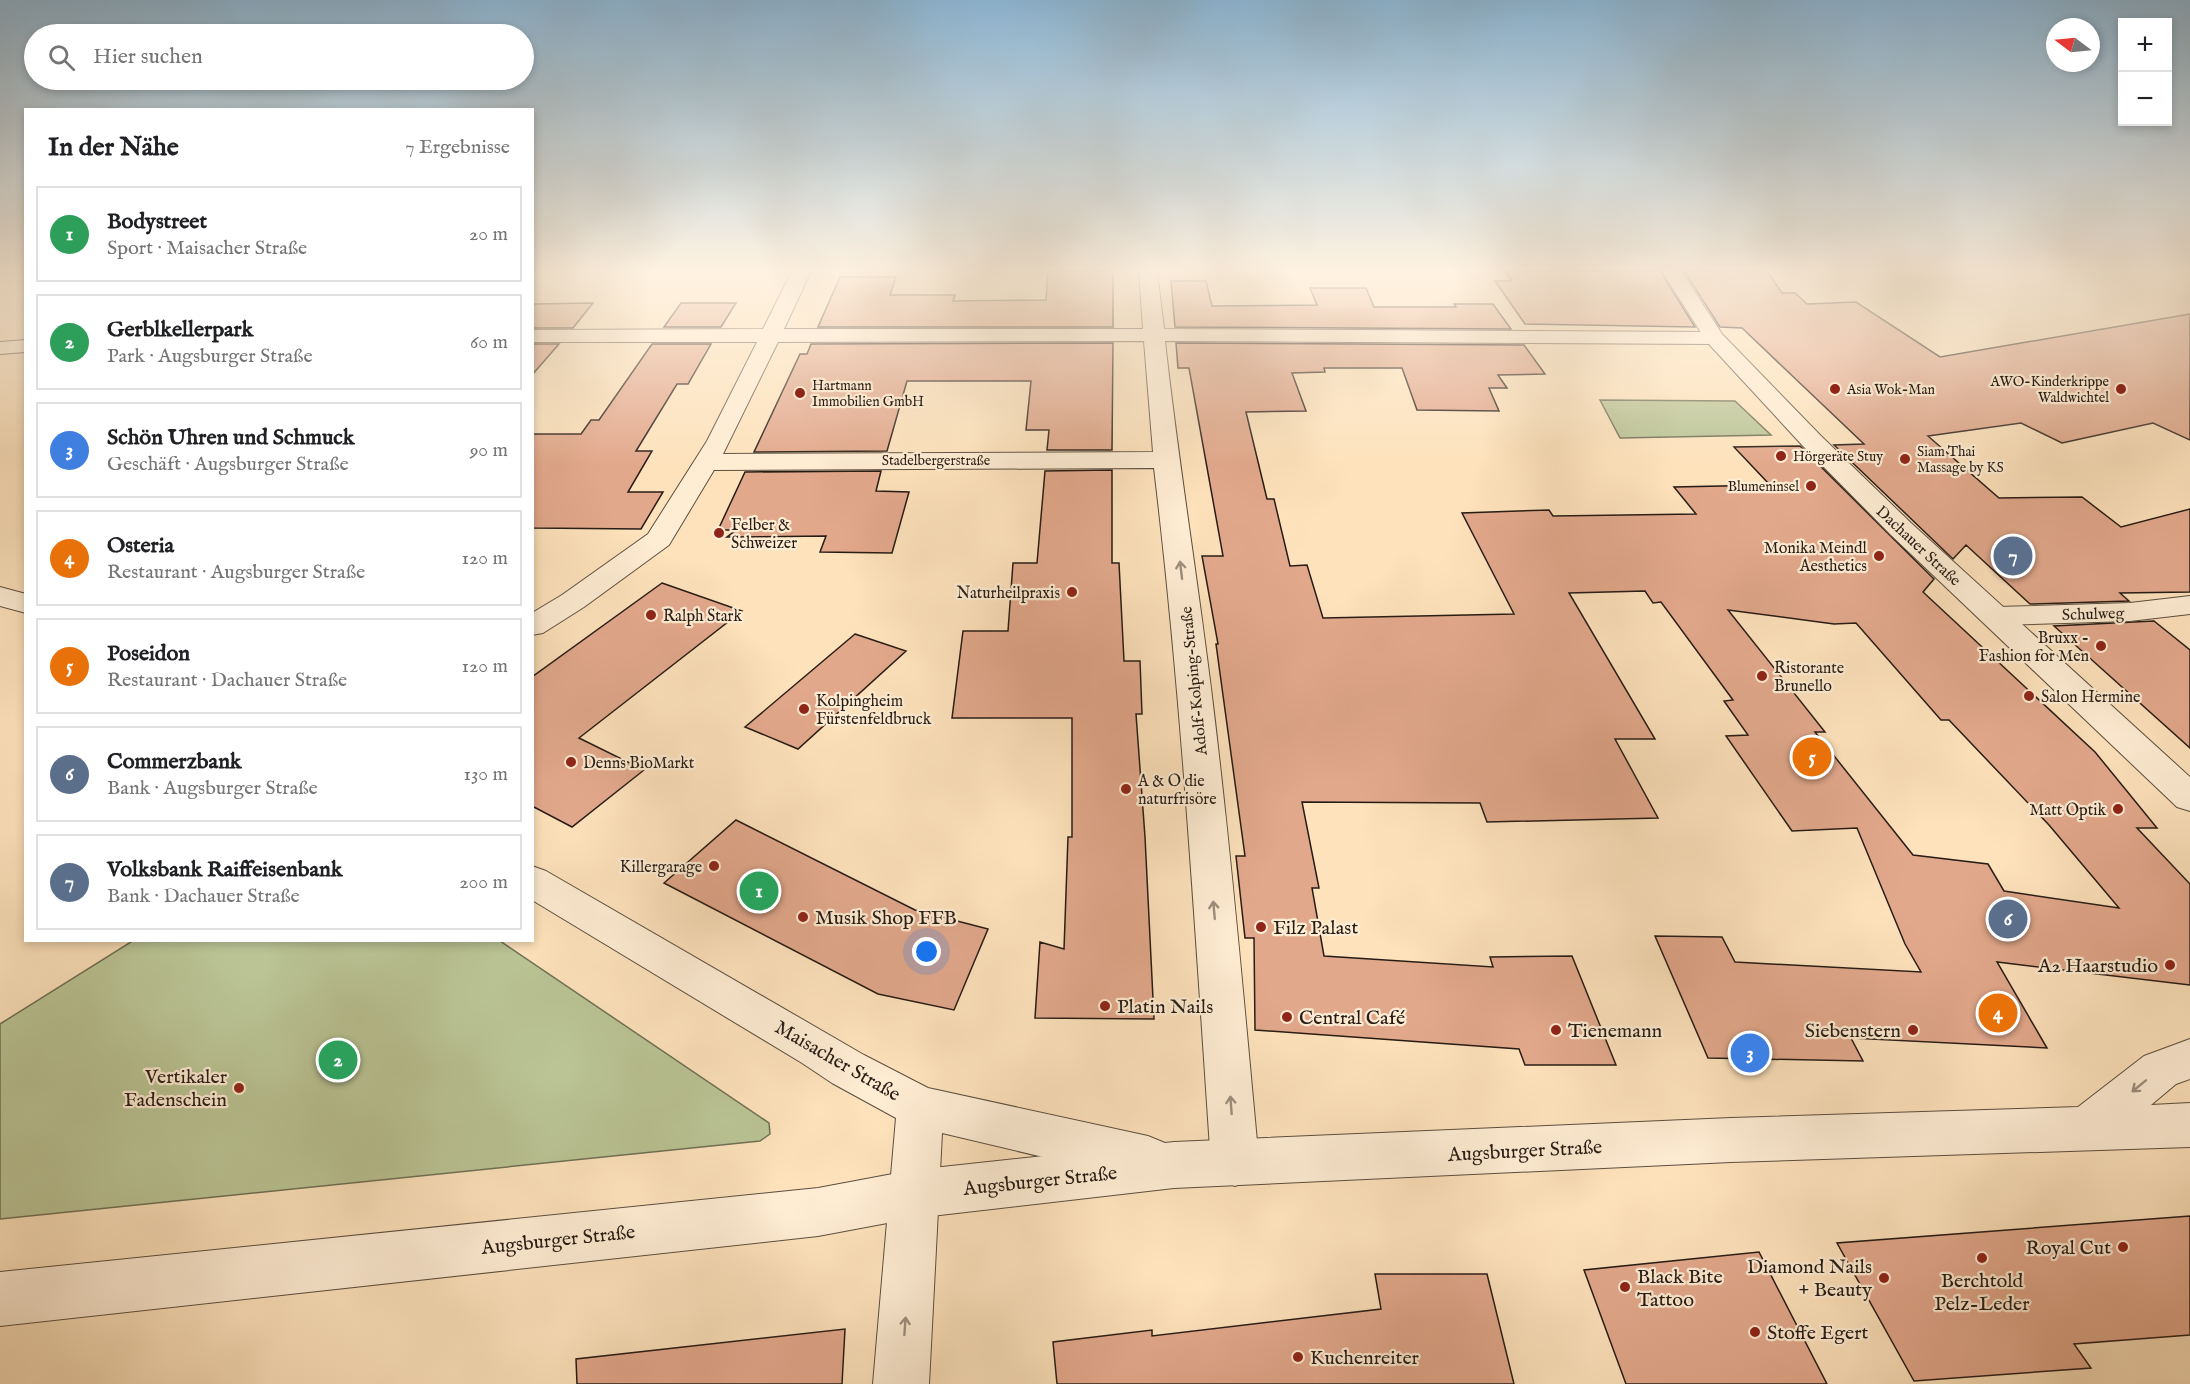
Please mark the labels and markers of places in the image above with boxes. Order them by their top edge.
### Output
place label: AWO-Kinderkrippe Waldwichtel [1990,373,2110,407]
place label: Hartmann Immobilien GmbH [812,377,924,411]
place label: Asia Wok-Man [1846,381,1936,399]
marker: Asia Wok-Man [1828,382,1842,396]
marker: AWO-Kinderkrippe Waldwichtel [2114,382,2128,396]
marker: Hartmann Immobilien GmbH [793,386,807,400]
place label: Siam Thai Massage by KS [1917,443,2004,477]
place label: Hörgeräte Stuy [1793,448,1883,466]
marker: Hörgeräte Stuy [1774,449,1788,463]
marker: Siam Thai Massage by KS [1898,452,1912,466]
place label: Blumeninsel [1728,478,1799,496]
marker: Blumeninsel [1804,479,1818,493]
place label: Felber & Schweizer [731,516,797,554]
marker: Felber & Schweizer [712,526,726,540]
pin: 7 [1994,534,2032,578]
place label: Monika Meindl Aesthetics [1764,539,1868,577]
marker: Monika Meindl Aesthetics [1872,549,1886,563]
place label: Naturheilpraxis [957,584,1060,604]
marker: Naturheilpraxis [1065,585,1079,599]
place label: Ralph Stark [663,607,742,627]
marker: Ralph Stark [644,608,658,622]
place label: Bruxx - Fashion for Men [1979,629,2089,667]
marker: Bruxx - Fashion for Men [2094,639,2108,653]
place label: Ristorante Brunello [1774,659,1844,697]
marker: Ristorante Brunello [1755,669,1769,683]
place label: Salon Hermine [2041,688,2140,708]
marker: Salon Hermine [2022,689,2036,703]
place label: Kolpingheim Fürstenfeldbruck [816,692,932,730]
marker: Kolpingheim Fürstenfeldbruck [797,702,811,716]
pin: 5 [1792,734,1832,780]
place label: Denns BioMarkt [583,754,695,774]
marker: Denns BioMarkt [564,755,578,769]
place label: A & O die naturfrisöre [1137,772,1216,810]
marker: A & O die naturfrisöre [1119,782,1133,796]
place label: Matt Optik [2029,801,2106,821]
marker: Matt Optik [2111,802,2125,816]
place label: Killergarage [620,858,702,878]
marker: Killergarage [707,859,721,873]
pin: 1 [740,868,778,914]
pin: 6 [1988,896,2028,942]
place label: Musik Shop FFB [815,906,957,931]
marker: Musik Shop FFB [796,910,810,924]
place label: Filz Palast [1273,916,1358,941]
marker: Filz Palast [1254,920,1268,934]
place label: A2 Haarstudio [2037,954,2158,979]
marker: A2 Haarstudio [2163,958,2177,972]
pin: 4 [1978,990,2018,1036]
place label: Platin Nails [1117,995,1213,1020]
marker: Platin Nails [1098,999,1112,1013]
place label: Central Café [1299,1006,1405,1031]
marker: Central Café [1280,1010,1294,1024]
place label: Tienemann [1568,1019,1663,1044]
place label: Siebenstern [1805,1019,1901,1044]
marker: Tienemann [1549,1023,1563,1037]
marker: Siebenstern [1906,1023,1920,1037]
pin: 3 [1730,1030,1770,1076]
pin: 2 [318,1038,358,1082]
place label: Vertikaler Fadenschein [124,1065,228,1113]
marker: Vertikaler Fadenschein [232,1081,246,1095]
place label: Royal Cut [2026,1236,2111,1261]
marker: Royal Cut [2116,1240,2130,1254]
marker: Berchtold Pelz-Leder [1975,1251,1989,1265]
place label: Diamond Nails + Beauty [1747,1255,1872,1303]
place label: Black Bite Tattoo [1637,1265,1723,1313]
place label: Berchtold Pelz-Leder [1934,1269,2030,1317]
marker: Diamond Nails + Beauty [1877,1271,1891,1285]
marker: Black Bite Tattoo [1618,1280,1632,1294]
place label: Stoffe Egert [1767,1321,1869,1346]
marker: Stoffe Egert [1748,1325,1762,1339]
place label: Kuchenreiter [1310,1346,1420,1371]
marker: Kuchenreiter [1291,1350,1305,1364]

